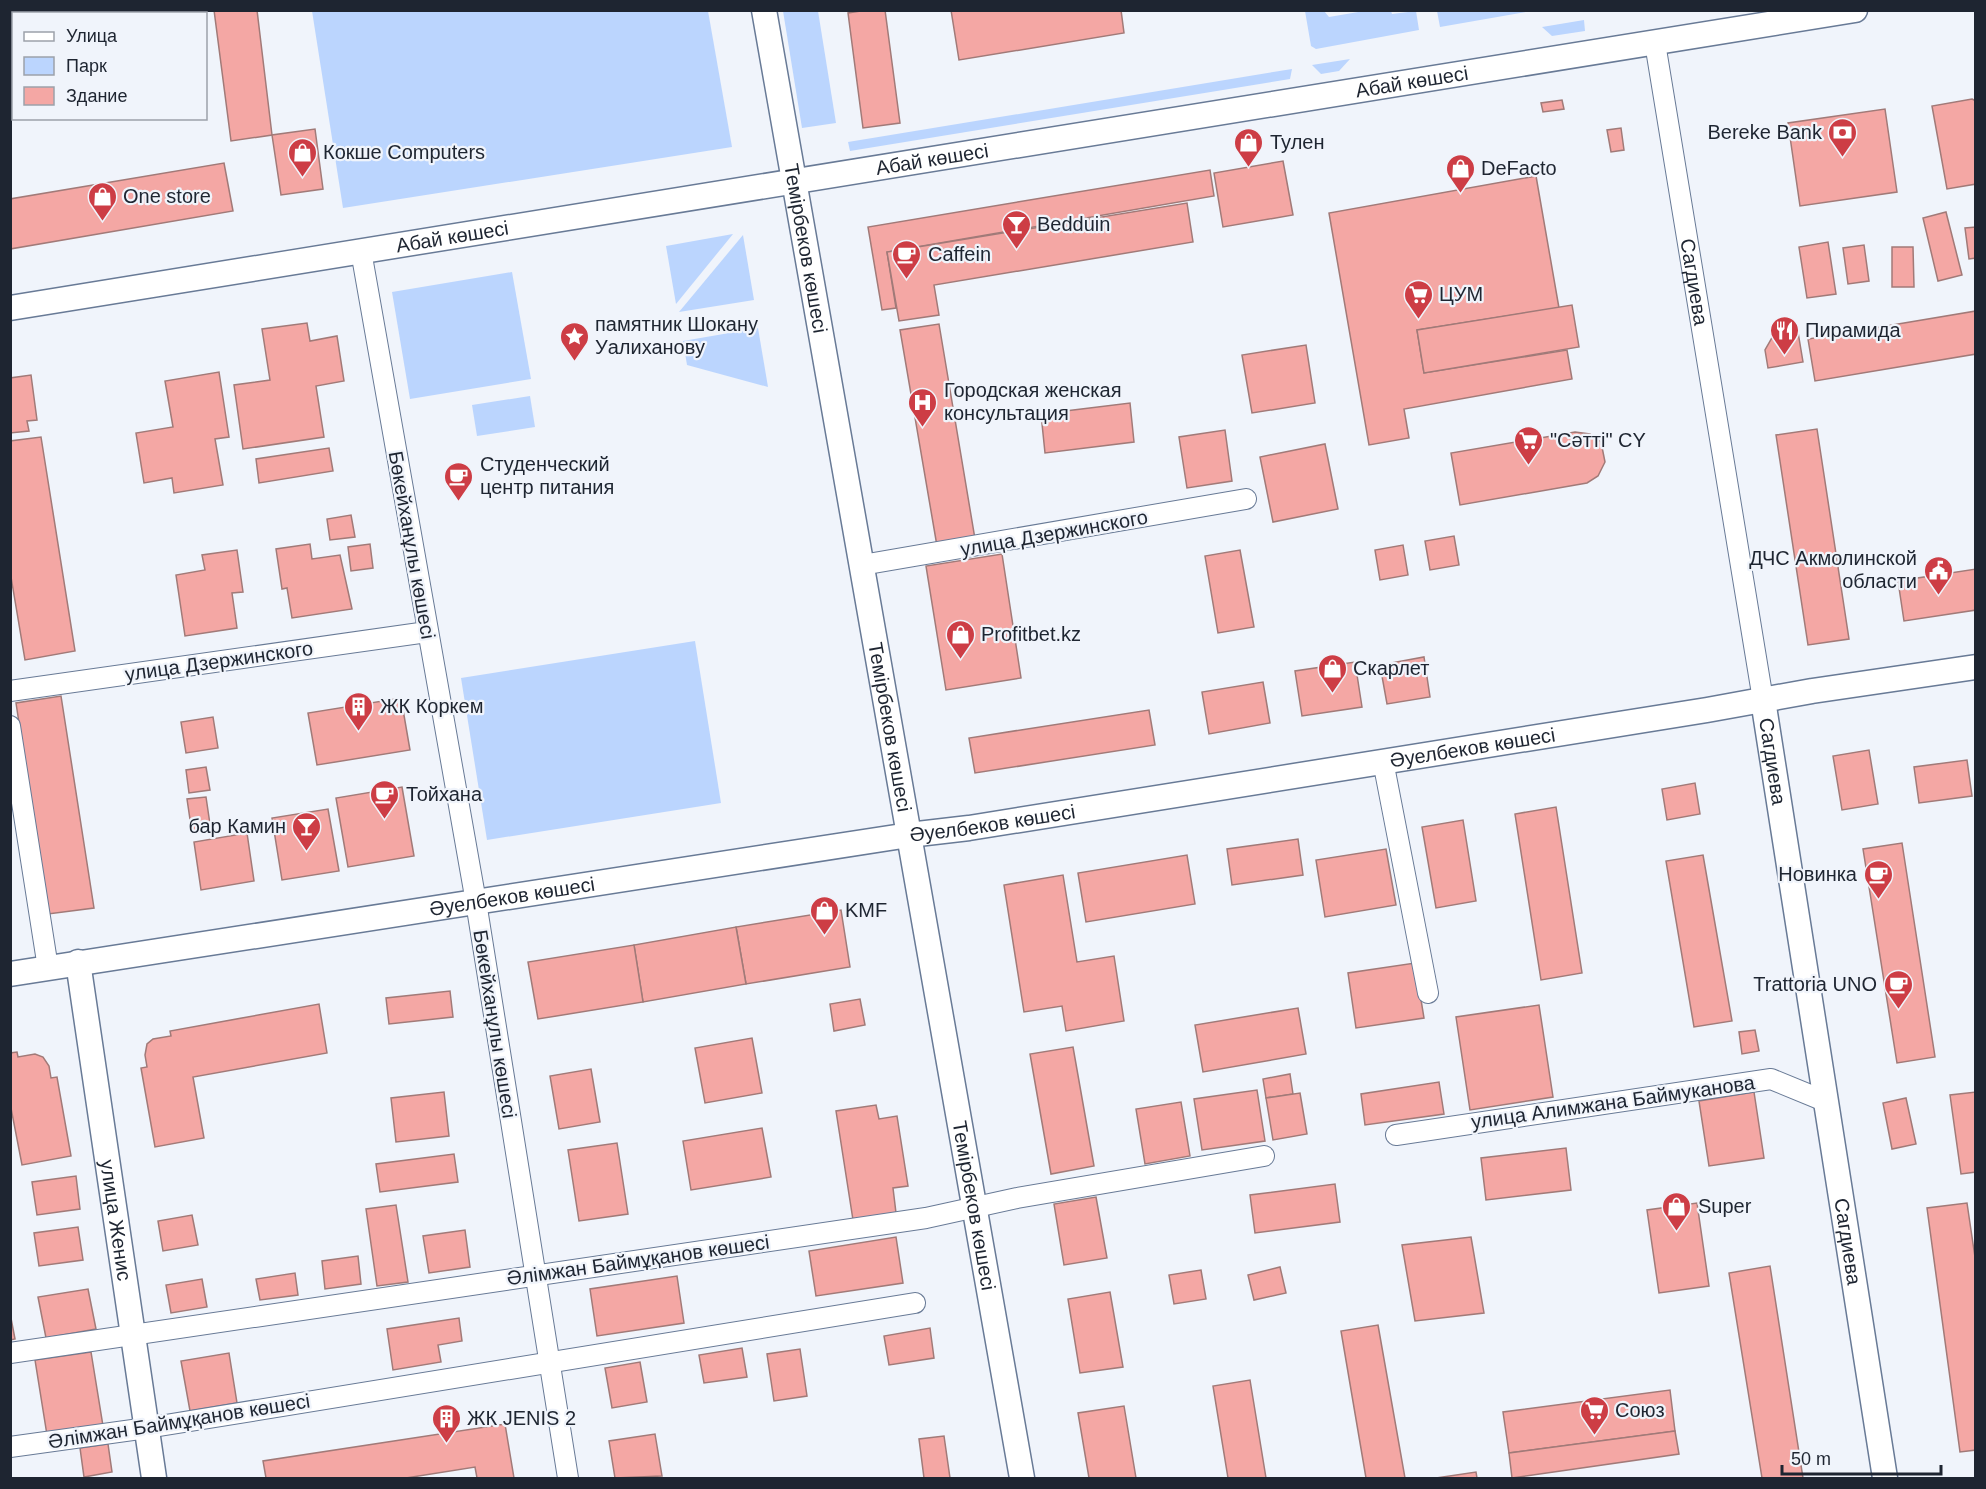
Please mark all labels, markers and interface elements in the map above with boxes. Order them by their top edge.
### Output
legend [12,12,207,120]
text: Улица [66,26,118,46]
text: Парк [66,56,107,76]
street label: Абай көшесі [1354,62,1470,102]
text: Здание [66,86,127,106]
bank icon: Bereke Bank [1827,116,1859,158]
place label: Bereke Bank [1707,121,1823,143]
shop icon: Тулен [1233,126,1265,168]
place label: Тулен [1270,131,1325,153]
shop icon: Кокше Computers [286,136,318,178]
street label: Абай көшесі [874,139,990,179]
place label: Кокше Computers [323,141,485,163]
shop icon: DeFacto [1444,152,1476,194]
place label: DeFacto [1481,157,1557,179]
street label: Темірбеков көшесі [780,162,832,335]
shop icon: One store [86,180,118,222]
place label: One store [123,185,211,207]
bar icon: Bedduin [1000,208,1032,250]
place label: Bedduin [1037,213,1110,235]
street label: Абай көшесі [394,217,510,256]
street label: Сагдиева [1676,237,1712,328]
cafe icon: Caffein [891,238,923,280]
place label: Caffein [928,243,991,265]
supermarket icon: ЦУМ [1402,278,1434,320]
place label: ЦУМ [1439,283,1483,305]
place label: памятник Шокану Уалиханову [595,313,758,358]
restaurant icon: Пирамида [1768,314,1800,356]
place label: Пирамида [1805,319,1901,341]
place icon: памятник Шокану Уалиханову [558,320,590,362]
place label: Городская женская консультация [944,379,1121,424]
hospital icon: Городская женская консультация [907,386,939,428]
supermarket icon: "Сәтті" СY [1513,424,1545,466]
place label: "Сәтті" СY [1550,429,1646,451]
street label: Бөкейханұлы көшесі [385,449,439,641]
place label: Студенческий центр питания [480,453,614,498]
cafe icon: Студенческий центр питания [443,460,475,502]
street label: улица Дзержинского [959,506,1149,560]
place label: ДЧС Акмолинской области [1749,547,1917,592]
public building icon: ДЧС Акмолинской области [1922,554,1954,596]
shop icon: Profitbet.kz [944,618,976,660]
place label: Profitbet.kz [981,623,1081,645]
street label: улица Дзержинского [124,637,314,685]
street label: Темірбеков көшесі [864,641,916,813]
shop icon: Скарлет [1316,652,1348,694]
place label: Скарлет [1353,657,1429,679]
building icon: ЖК Коркем [343,690,375,732]
place label: ЖК Коркем [380,695,483,717]
street label: Сагдиева [1755,716,1790,807]
street label: Әуелбеков көшесі [1388,723,1557,772]
cafe icon: Тойхана [369,778,401,820]
place label: Тойхана [406,783,483,805]
street label: Әуелбеков көшесі [908,800,1077,846]
bar icon: бар Камин [291,810,323,852]
place label: бар Камин [188,815,286,837]
cafe icon: Новинка [1862,858,1894,900]
place label: Новинка [1778,863,1858,885]
street label: Әуелбеков көшесі [428,873,596,920]
shop icon: KMF [808,894,840,936]
place label: KMF [845,899,887,921]
street label: Бөкейханұлы көшесі [469,928,521,1120]
cafe icon: Trattoria UNO [1882,968,1914,1010]
place label: Trattoria UNO [1753,973,1877,995]
street label: улица Алимжана Баймуканова [1470,1071,1757,1133]
street label: Темірбеков көшесі [948,1119,1000,1292]
street label: улица Женис [96,1158,136,1282]
shop icon: Super [1661,1190,1693,1232]
place label: Super [1698,1195,1752,1217]
street label: Сагдиева [1830,1196,1866,1287]
street label: Әлімжан Баймұқанов көшесі [505,1231,771,1289]
street label: Әлімжан Баймұқанов көшесі [46,1389,312,1453]
supermarket icon: Союз [1578,1394,1610,1436]
place label: Союз [1615,1399,1665,1421]
building icon: ЖК JENIS 2 [430,1402,462,1444]
place label: ЖК JENIS 2 [467,1407,576,1429]
scale bar [1782,1438,1941,1476]
text: 50 m [1791,1449,1831,1469]

